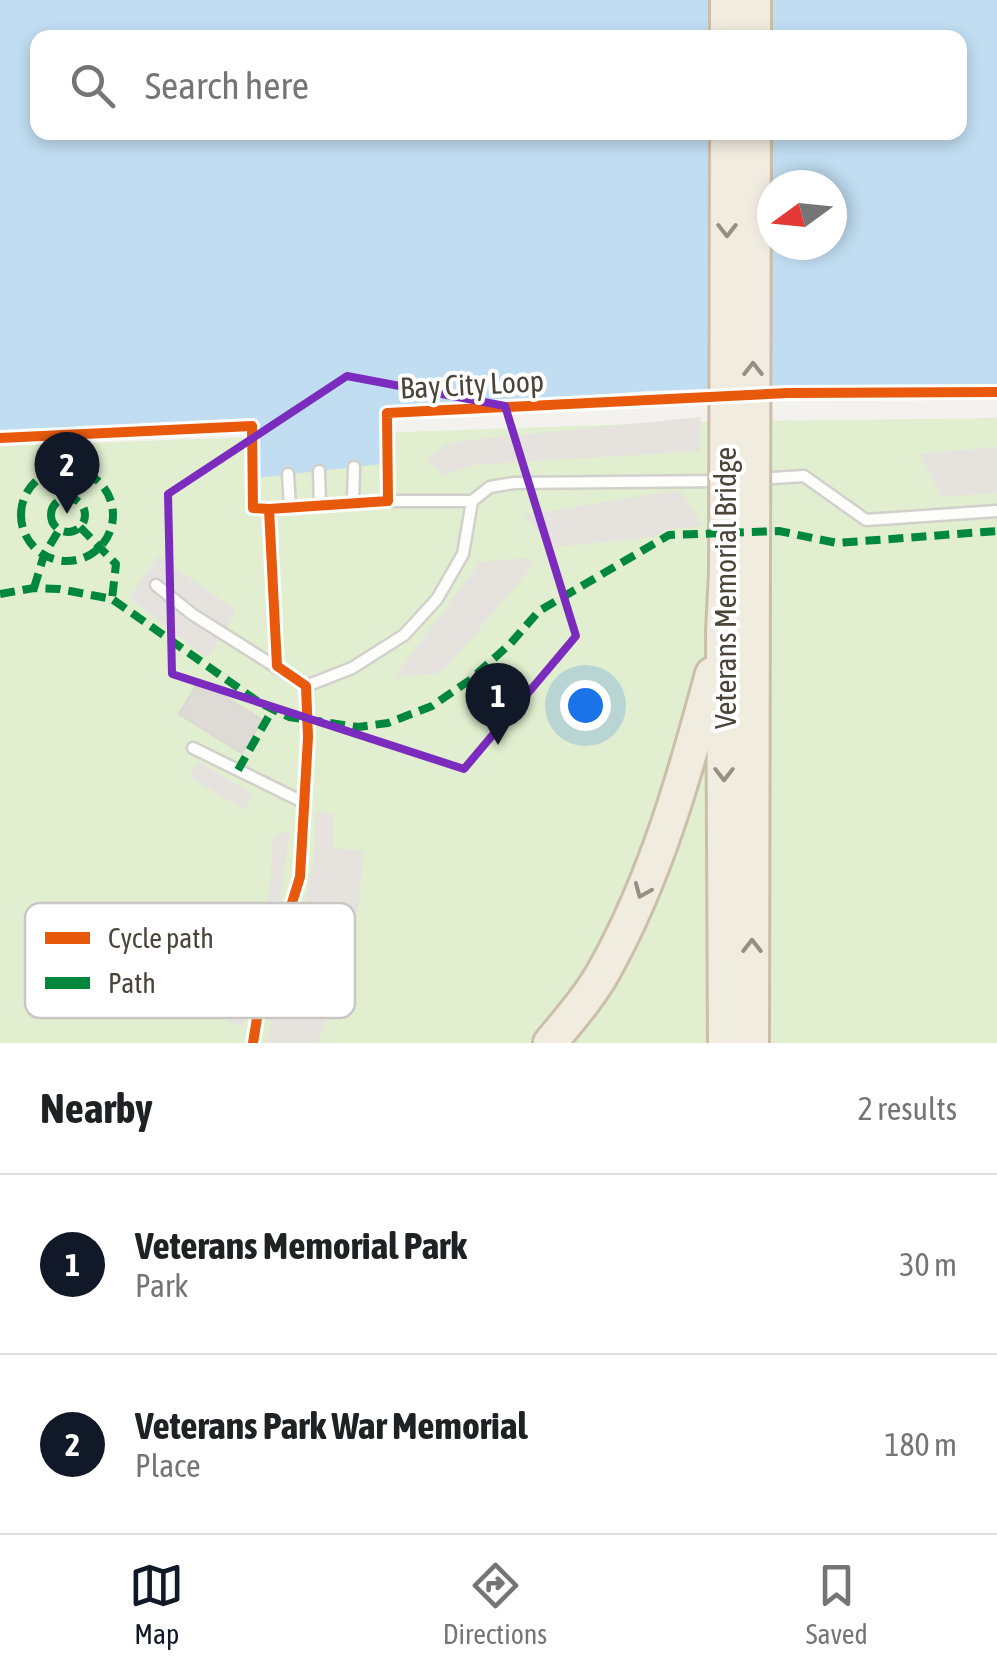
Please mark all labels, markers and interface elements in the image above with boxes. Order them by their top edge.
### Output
search box [30,30,967,140]
icon: search [65,58,120,113]
text: Search here [145,64,309,107]
north arrow [757,170,847,260]
one-way arrow [716,222,738,238]
one-way arrow [742,361,764,376]
street label: Bay City Loop [399,363,545,405]
pin: 2 [34,432,100,514]
street label: Veterans Memorial Bridge [708,447,742,729]
pin: 1 [466,662,530,745]
your location [560,680,611,731]
one-way arrow [713,768,735,783]
one-way arrow [633,881,653,899]
legend [25,903,355,1018]
text: Cycle path [108,922,214,954]
one-way arrow [741,937,763,952]
text: Path [108,967,156,999]
text: Nearby [40,1084,153,1132]
text: 2 results [858,1090,957,1127]
text: Veterans Memorial Park [135,1224,467,1267]
text: 1 [65,1246,80,1283]
text: 30 m [899,1246,957,1283]
text: Park [135,1267,188,1304]
text: Veterans Park War Memorial [135,1404,528,1447]
text: 2 [65,1426,80,1463]
text: 180 m [884,1426,957,1463]
text: Place [135,1447,200,1484]
tab: Map [129,1558,184,1650]
tab: Directions [443,1558,547,1650]
tab: Saved [806,1558,868,1650]

